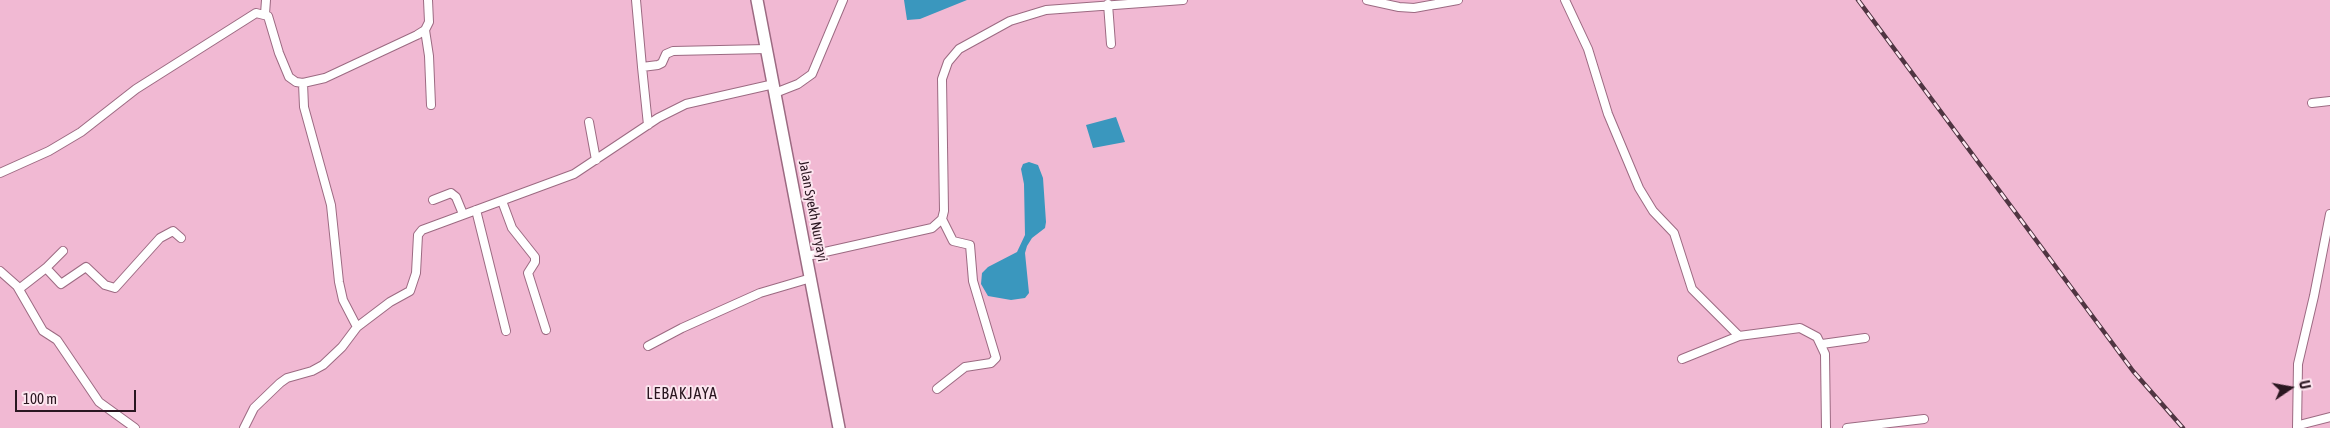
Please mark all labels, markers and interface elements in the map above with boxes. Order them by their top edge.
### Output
street label: Jalan Syekh Nuryayi [795,159,831,263]
north arrow [2265,363,2315,413]
text: U [2296,379,2313,391]
scale bar [18,380,139,412]
district label: LEBAKJAYA [645,384,719,404]
text: 100 m [23,390,57,407]

